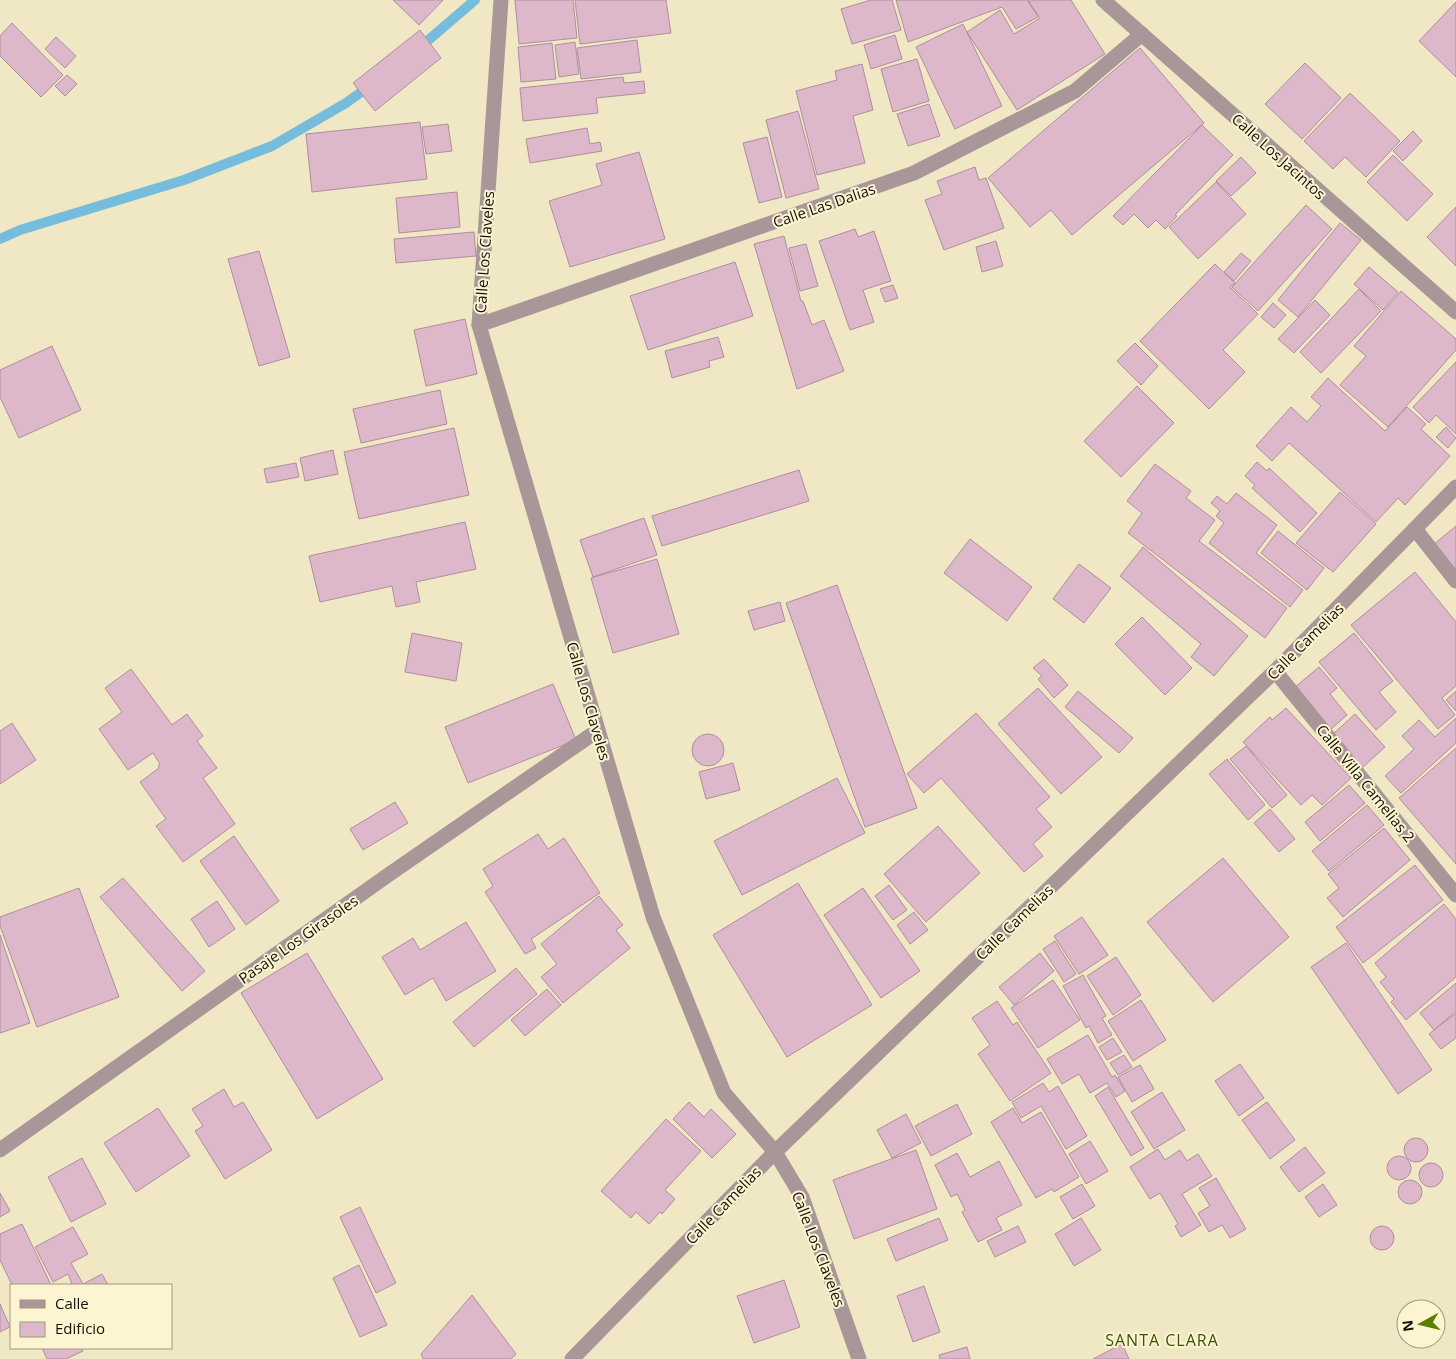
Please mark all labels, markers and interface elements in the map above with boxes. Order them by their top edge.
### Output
street label: Calle Los Jacintos [1228,109,1330,203]
street label: Calle Las Dalias [770,178,878,232]
street label: Calle Los Claveles [470,190,498,314]
street label: Calle Camelias [1262,598,1348,684]
street label: Calle Los Claveles [563,639,615,763]
street label: Calle Villa Camelias 2 [1312,720,1420,846]
street label: Calle Camelias [971,880,1057,964]
street label: Pasaje Los Girasoles [234,890,362,988]
street label: Calle Camelias [681,1162,765,1248]
street label: Calle Los Claveles [788,1188,850,1310]
legend [10,1284,172,1349]
text: Calle [55,1293,89,1313]
north arrow [1396,1299,1446,1349]
text: Edificio [55,1318,105,1338]
text: N [1397,1319,1418,1333]
district label: SANTA CLARA [1105,1329,1219,1351]

